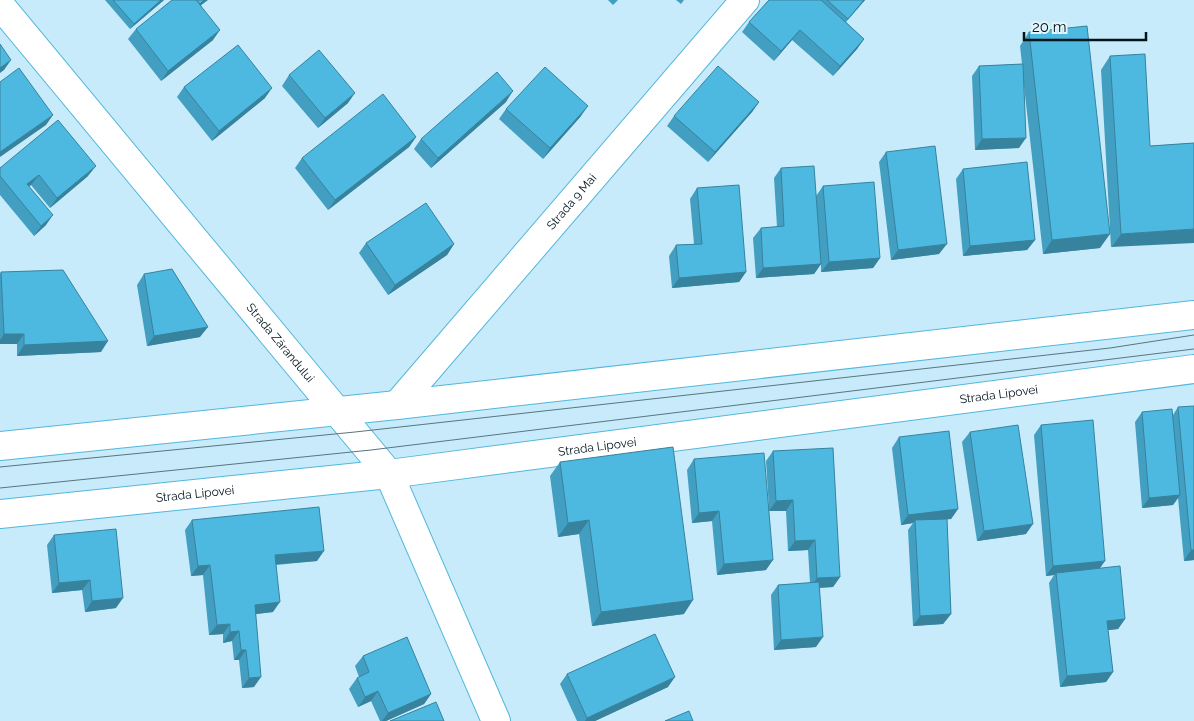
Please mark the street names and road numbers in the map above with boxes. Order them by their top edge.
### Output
street label: Strada 9 Mai [544,171,599,232]
street label: Strada Zărandului [243,301,317,385]
street label: Strada Lipovei [959,382,1039,407]
street label: Strada Lipovei [557,435,637,459]
street label: Strada Lipovei [155,483,235,505]

